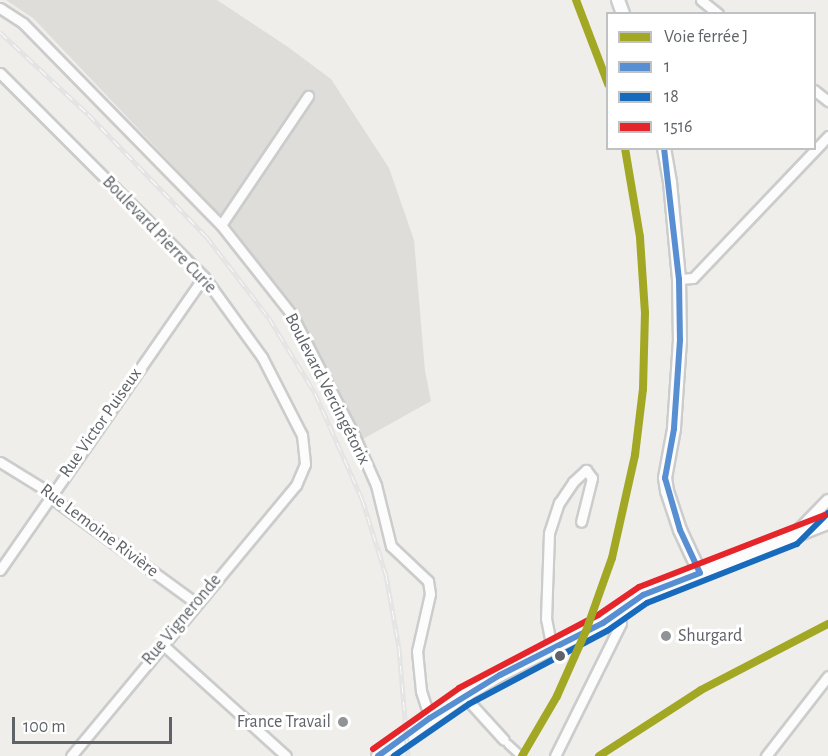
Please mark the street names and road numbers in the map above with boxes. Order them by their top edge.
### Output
street label: Boulevard Pierre Curie [97,172,221,298]
street label: Boulevard Vercingétorix [279,310,375,468]
street label: Rue Victor Puiseux [55,364,147,482]
street label: Rue Lemoine Rivière [36,480,162,582]
street label: Rue Vigneronde [138,570,226,670]

